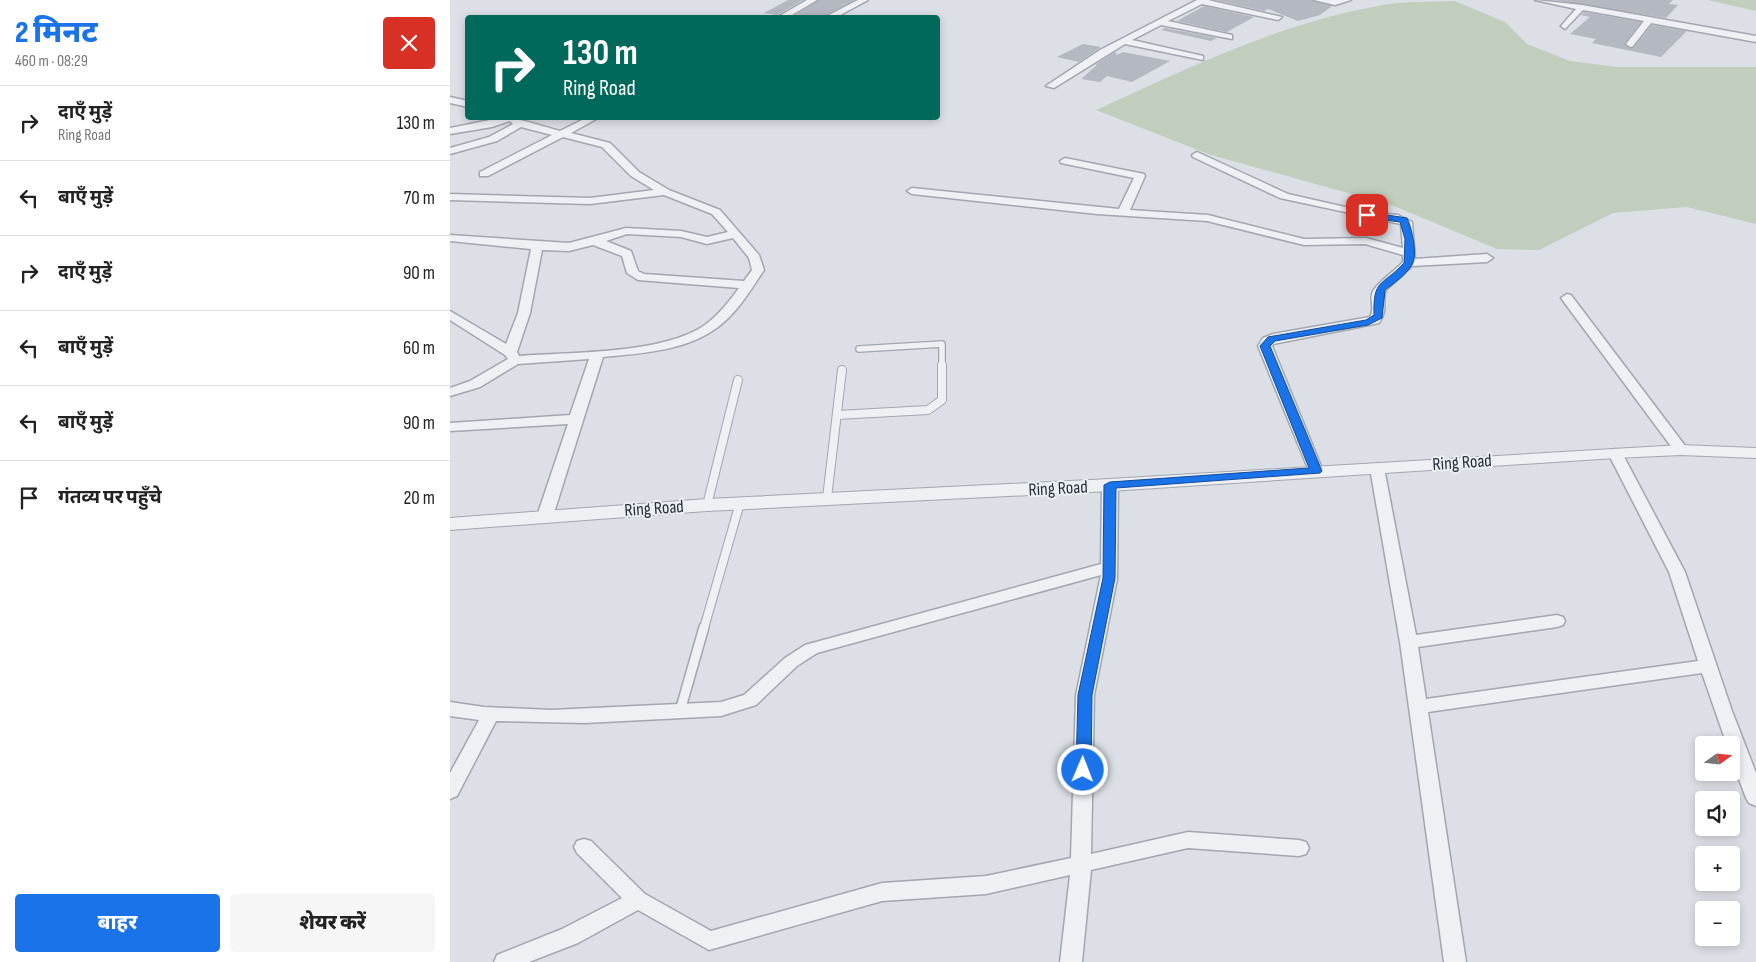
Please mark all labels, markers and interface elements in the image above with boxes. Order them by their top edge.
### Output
text: 2 मिनट [15,15,98,51]
button: close [383,17,435,69]
text: 130 m [563,32,638,75]
icon: right [480,35,545,100]
text: 460 m · 08:29 [15,52,88,71]
text: Ring Road [563,75,636,102]
text: दाएँ मुड़ें [58,101,112,124]
icon: right [15,109,43,137]
text: 130 m [397,112,435,135]
text: Ring Road [58,126,111,145]
icon: left [15,184,43,212]
text: बाएँ मुड़ें [58,186,113,209]
text: 70 m [404,187,435,210]
pin [1346,194,1388,236]
icon: arrive [1353,201,1381,229]
icon: right [15,259,43,287]
text: दाएँ मुड़ें [58,261,112,284]
text: 90 m [403,262,435,285]
icon: left [15,334,43,362]
text: बाएँ मुड़ें [58,336,113,359]
text: 60 m [403,337,435,360]
icon: left [15,409,43,437]
text: बाएँ मुड़ें [58,411,113,434]
text: 90 m [403,412,435,435]
street label: Ring Road [1432,450,1492,475]
street label: Ring Road [1028,476,1088,501]
icon: arrive [15,484,43,512]
text: गंतव्य पर पहुँचे [58,486,162,509]
text: 20 m [403,487,435,510]
street label: Ring Road [624,496,684,521]
north arrow [1695,736,1740,781]
map controls [1695,736,1740,946]
position arrow [1056,743,1108,795]
button: sound [1695,791,1740,836]
button: + [1695,846,1740,891]
button: बाहर [15,894,220,952]
button: शेयर करें [230,894,435,952]
button: − [1695,901,1740,946]

